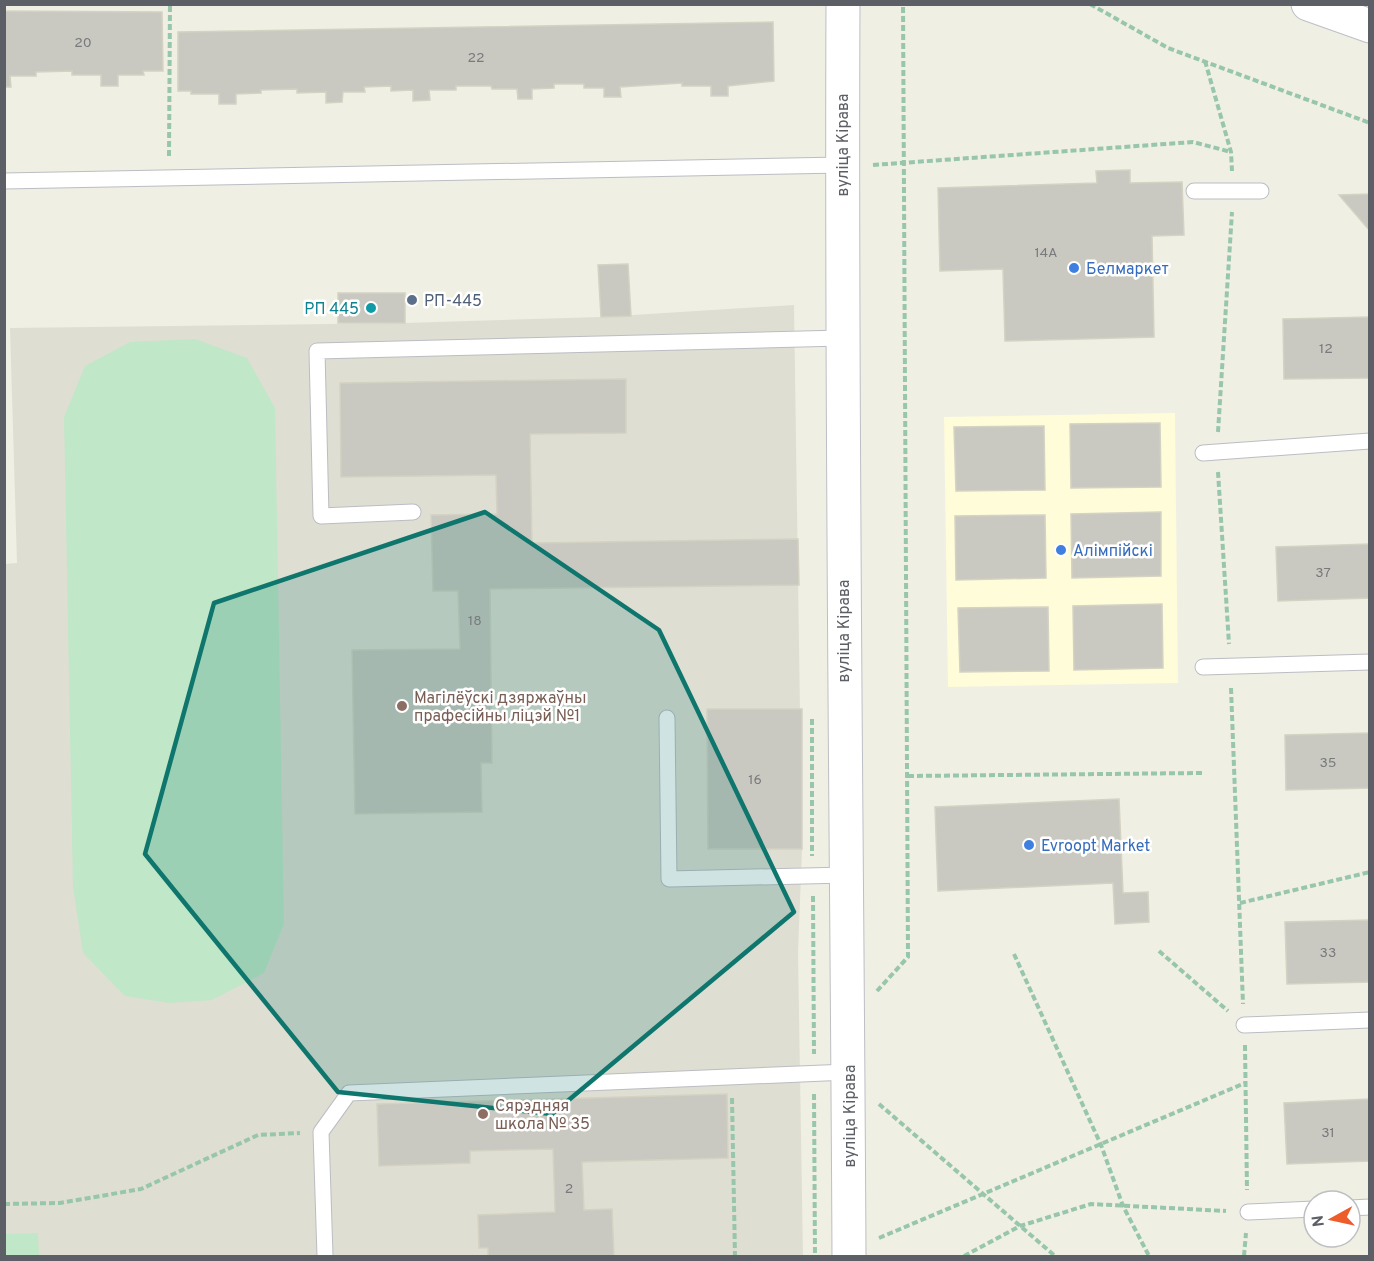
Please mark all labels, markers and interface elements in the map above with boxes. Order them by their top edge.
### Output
house number: 20 [74,35,92,52]
house number: 22 [467,50,485,67]
street label: вуліца Кірава [834,94,854,196]
house number: 14А [1035,245,1057,262]
place label: Белмаркет [1086,260,1169,280]
marker: Белмаркет [1067,261,1081,275]
place label: РП-445 [424,292,482,312]
marker: РП-445 [405,293,419,307]
place label: РП 445 [304,300,359,320]
marker: РП 445 [364,301,378,315]
house number: 12 [1319,341,1333,358]
place label: Алімпійскі [1073,542,1153,562]
marker: Алімпійскі [1054,543,1068,557]
house number: 37 [1315,565,1331,582]
street label: вуліца Кірава [835,580,855,682]
house number: 18 [468,613,482,630]
place label: Магілёўскі дзяржаўны прафесійны ліцэй №1 [414,689,586,727]
marker: Магілёўскі дзяржаўны прафесійны ліцэй №1 [395,699,409,713]
house number: 35 [1319,755,1337,772]
house number: 16 [748,772,762,789]
place label: Evroopt Market [1041,837,1150,857]
marker: Evroopt Market [1022,838,1036,852]
house number: 33 [1320,945,1336,962]
street label: вуліца Кірава [841,1065,861,1167]
place label: Сярэдняя школа № 35 [495,1097,590,1135]
marker: Сярэдняя школа № 35 [476,1107,490,1121]
house number: 31 [1321,1125,1335,1142]
house number: 2 [565,1181,573,1198]
north arrow [1302,1189,1362,1249]
text: N [1308,1214,1330,1228]

